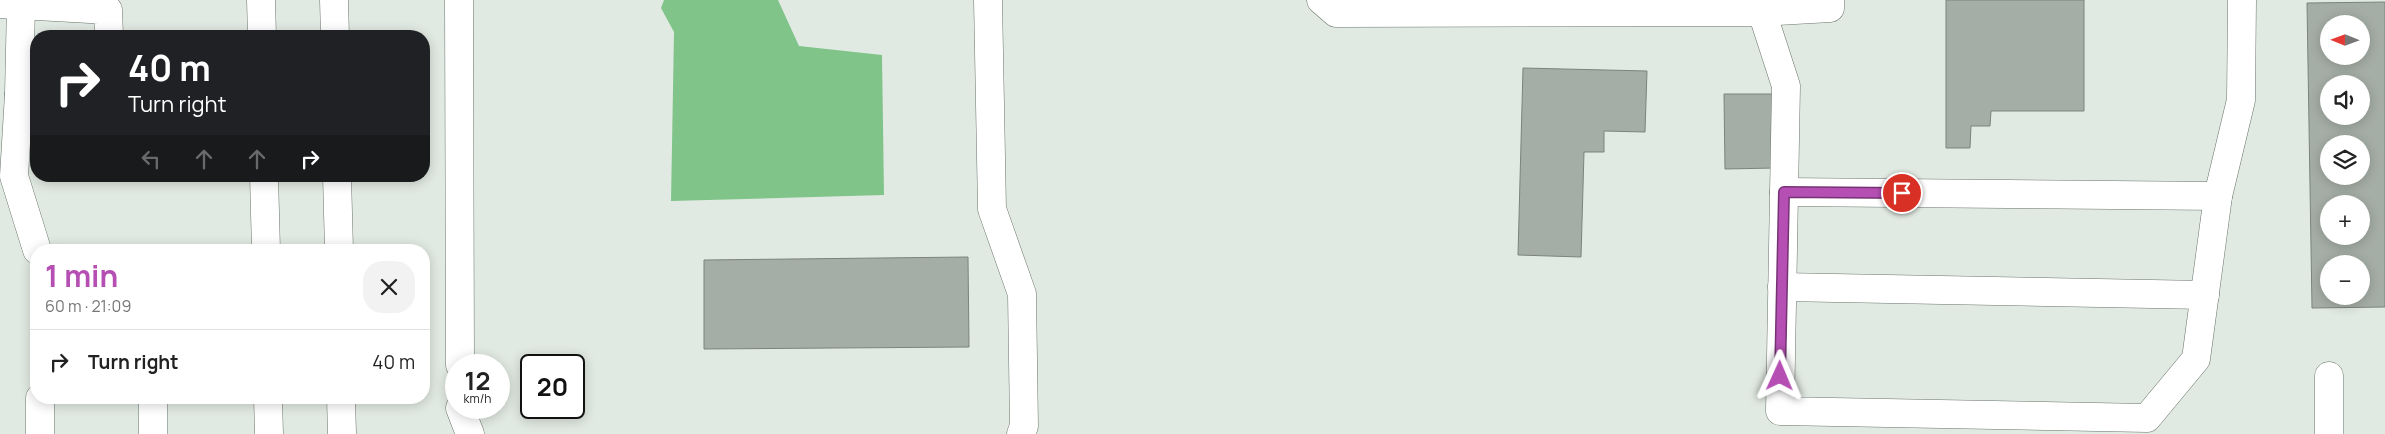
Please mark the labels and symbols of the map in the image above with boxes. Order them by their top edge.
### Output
north arrow [2320,15,2370,65]
pin [1881,172,1923,214]
position arrow [1753,349,1805,401]
speed limit sign: 20 [520,354,585,419]

